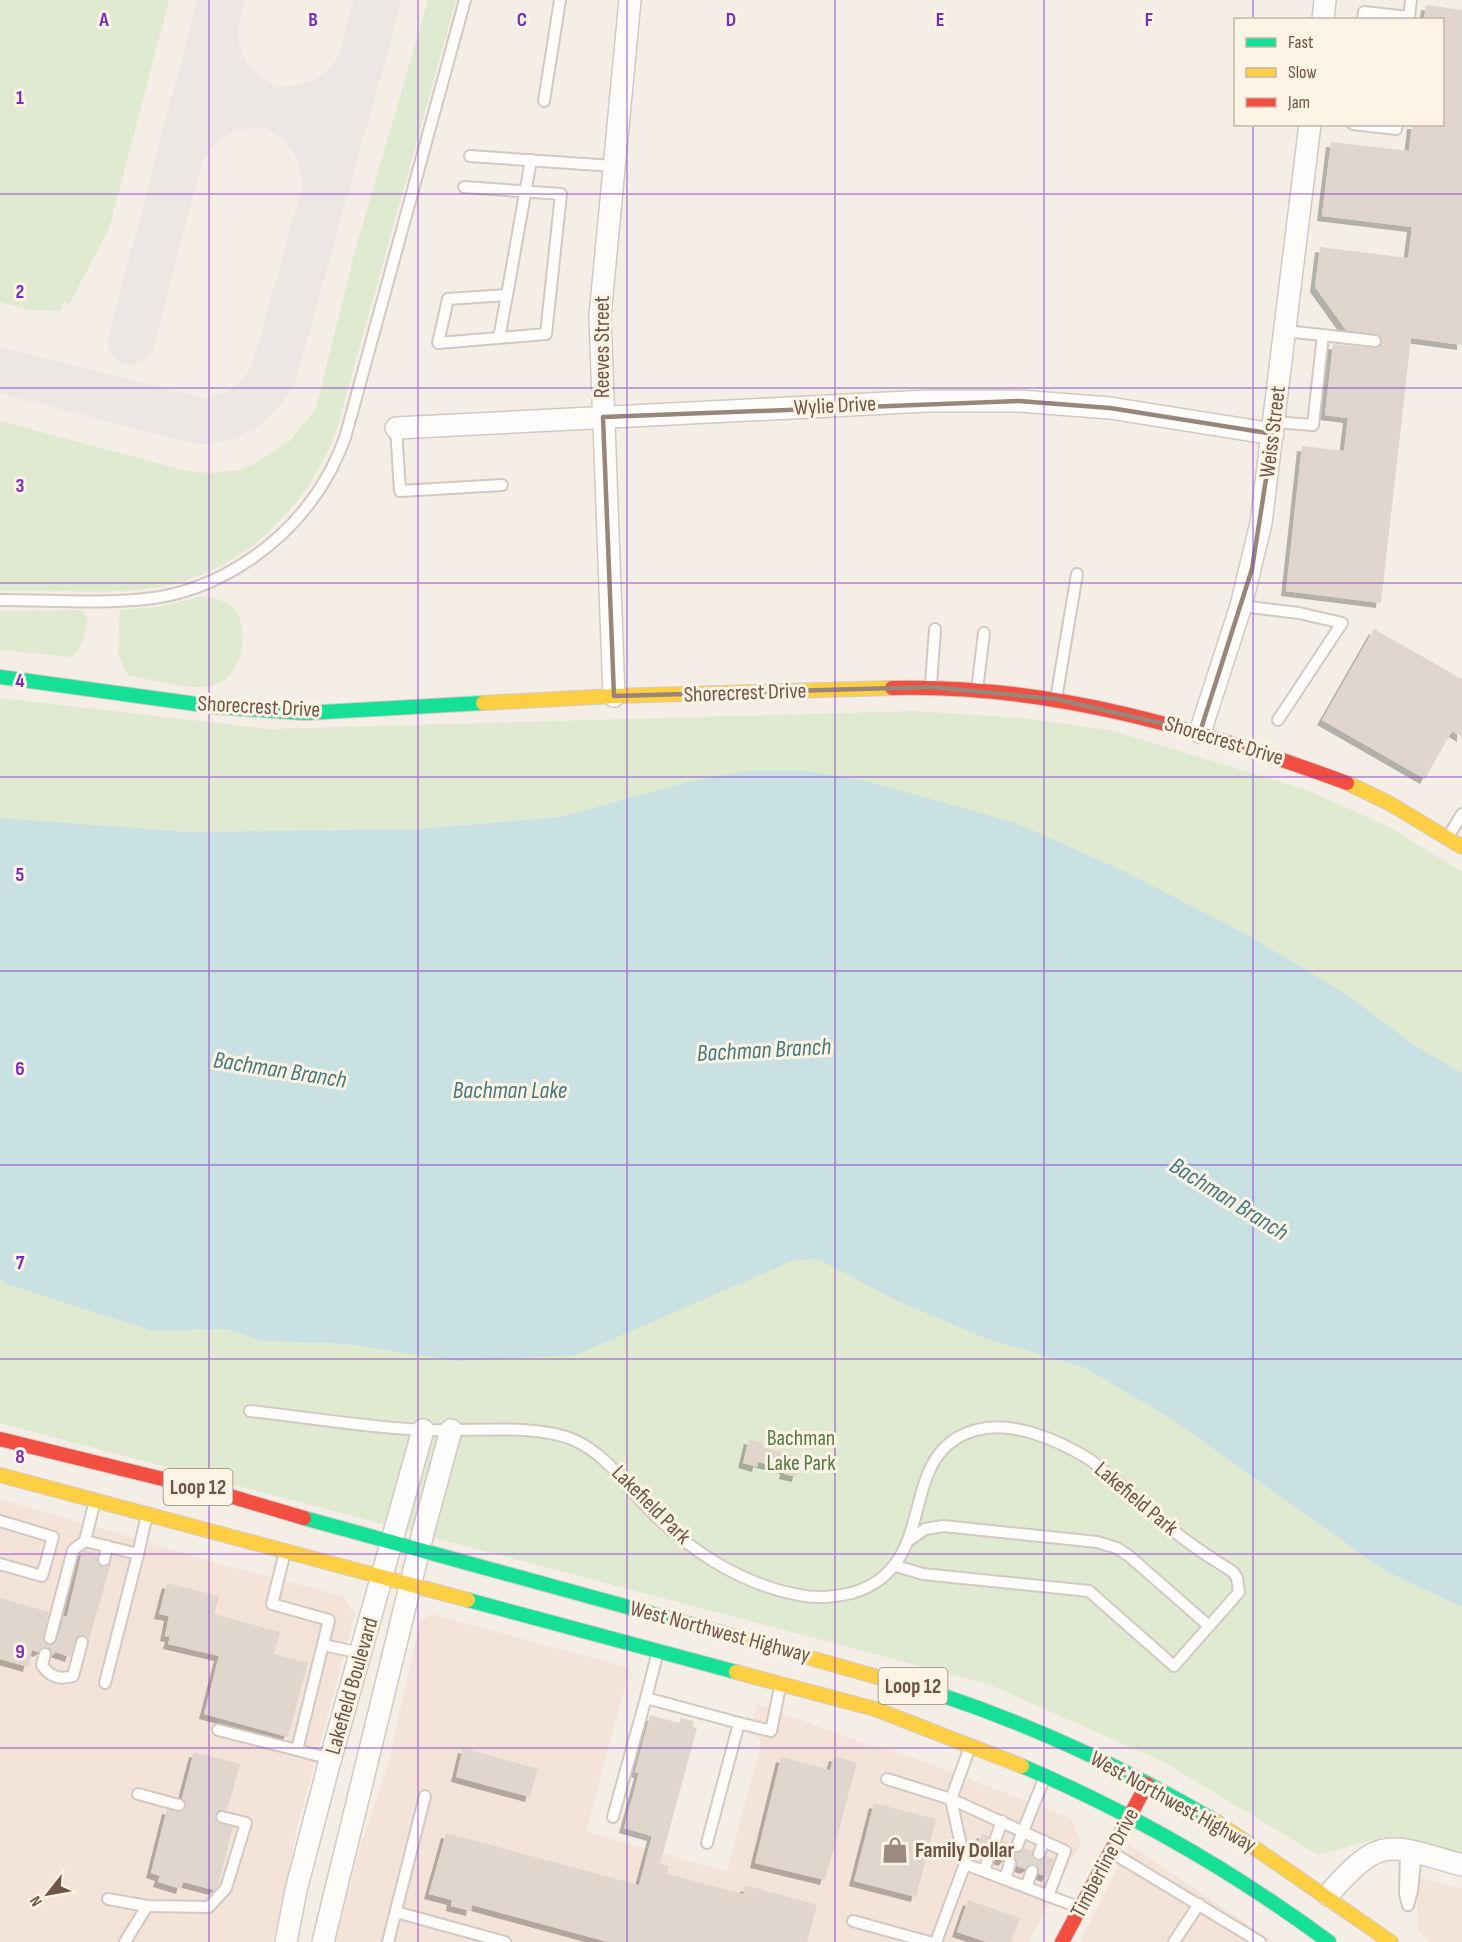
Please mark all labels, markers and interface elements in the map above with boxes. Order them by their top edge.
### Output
text: A [98,8,109,32]
text: B [308,8,318,32]
text: C [517,8,527,32]
text: D [726,8,736,32]
text: E [936,8,944,32]
text: F [1145,8,1153,32]
legend [1234,18,1444,126]
text: Fast [1288,32,1314,53]
text: Slow [1288,62,1317,83]
text: 1 [16,86,24,110]
text: Jam [1287,92,1310,113]
text: 2 [16,280,24,304]
street label: Reeves Street [589,295,616,398]
street label: Weiss Street [1254,384,1292,479]
street label: Wylie Drive [793,390,877,422]
text: 3 [16,474,25,498]
text: 4 [15,669,25,693]
street label: Shorecrest Drive [683,677,807,709]
street label: Shorecrest Drive [197,690,321,724]
street label: Shorecrest Drive [1161,710,1287,772]
text: 5 [16,863,25,887]
water label: Bachman Branch [696,1032,832,1068]
water label: Bachman Branch [211,1045,349,1095]
text: 6 [15,1057,25,1081]
water label: Bachman Lake [453,1076,567,1105]
water label: Bachman Branch [1164,1151,1294,1247]
text: 7 [16,1251,25,1275]
park label: Bachman Lake Park [766,1425,836,1477]
text: 8 [15,1445,25,1469]
street label: Lakefield Park [1089,1456,1184,1542]
street label: Lakefield Park [606,1460,697,1551]
road number: Loop 12 [164,1469,232,1505]
street label: West Northwest Highway [627,1595,814,1669]
street label: Lakefield Boulevard [320,1614,384,1758]
text: 9 [15,1640,25,1664]
road number: Loop 12 [878,1668,948,1704]
street label: West Northwest Highway [1085,1745,1261,1859]
street label: Timberline Drive [1065,1804,1145,1922]
shop icon: Family Dollar [880,1835,910,1865]
place label: Family Dollar [915,1837,1014,1864]
north arrow [18,1864,78,1924]
text: N [26,1892,47,1910]

